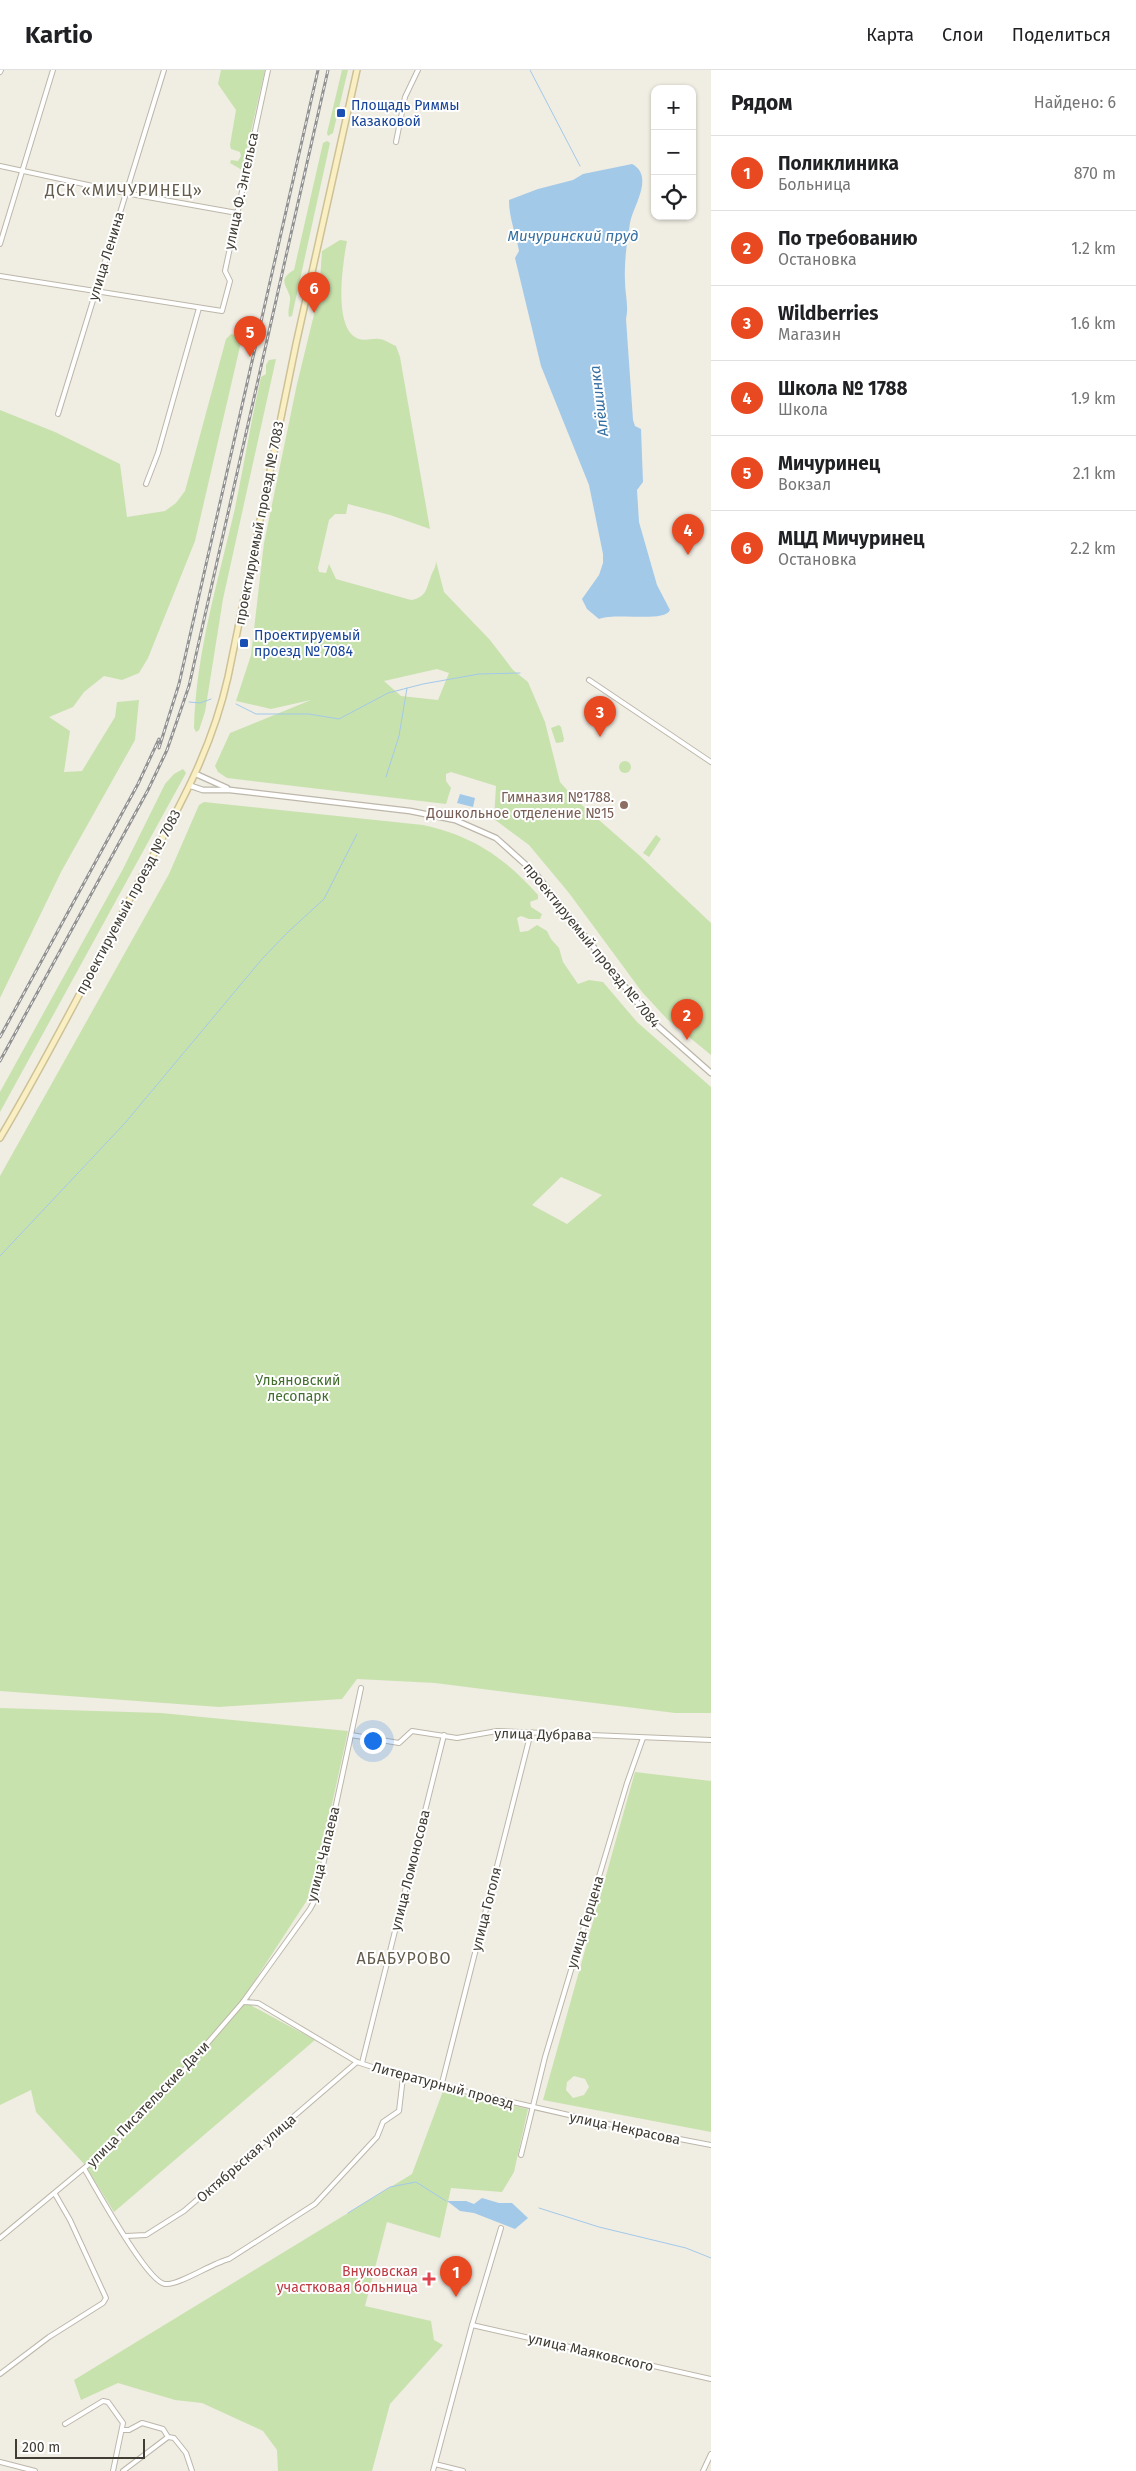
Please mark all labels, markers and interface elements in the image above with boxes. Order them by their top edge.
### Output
text: Kartio [25,21,93,49]
text: Карта [866,24,914,46]
text: Слои [942,24,984,46]
text: Поделиться [1012,24,1111,46]
map controls [651,85,696,220]
button: + [651,85,696,130]
text: Рядом [731,90,792,116]
text: Найдено: 6 [1034,93,1116,112]
place label: Площадь Риммы Казаковой [351,97,460,130]
marker: Площадь Риммы Казаковой [335,107,347,119]
button: − [651,130,696,175]
street label: улица Ф. Энгельса [221,131,262,251]
text: Поликлиника [778,152,899,175]
text: 1 [743,164,751,183]
text: 870 m [1074,164,1116,183]
button: locate [651,175,696,220]
text: Больница [778,175,851,194]
district label: ДСК «МИЧУРИНЕЦ» [44,181,203,200]
street label: улица Ленина [85,210,128,303]
water label: Мичуринский пруд [507,227,639,245]
text: По требованию [778,227,918,250]
text: 2 [743,239,751,258]
text: 1.2 km [1071,239,1116,258]
text: Остановка [778,250,857,269]
pin: 6 [298,272,330,313]
text: Wildberries [778,302,879,325]
text: 3 [743,314,751,333]
text: 1.6 km [1071,314,1116,333]
pin: 5 [234,316,266,357]
text: Магазин [778,325,841,344]
water label: Алёшинка [586,364,612,439]
text: Школа № 1788 [778,377,908,400]
text: 4 [742,389,752,408]
text: 1.9 km [1071,389,1116,408]
text: Школа [778,400,828,419]
street label: проектируемый проезд № 7083 [231,420,288,626]
text: Мичуринец [778,452,880,475]
text: 5 [743,464,751,483]
text: 2.1 km [1073,464,1116,483]
text: Вокзал [778,475,831,494]
pin: 4 [672,514,704,555]
text: МЦД Мичуринец [778,527,924,550]
text: 6 [742,539,752,558]
text: 2.2 km [1070,539,1116,558]
text: Остановка [778,550,857,569]
place label: Проектируемый проезд № 7084 [254,627,360,660]
marker: Проектируемый проезд № 7084 [238,637,250,649]
pin: 3 [584,696,616,737]
place label: Гимназия №1788. Дошкольное отделение №15 [426,789,614,822]
marker: Гимназия №1788. Дошкольное отделение №15 [618,799,630,811]
street label: проектируемый проезд № 7083 [72,807,185,998]
street label: проектируемый проезд № 7084 [520,859,664,1032]
pin: 2 [671,999,703,1040]
park label: Ульяновский лесопарк [256,1372,340,1405]
street label: улица Дубрава [494,1725,592,1744]
your location [360,1728,386,1754]
street label: улица Чапаева [303,1805,344,1904]
street label: улица Ломоносова [387,1808,434,1932]
street label: улица Гоголя [468,1865,505,1953]
street label: улица Герцена [563,1874,608,1971]
district label: АБАБУРОВО [356,1949,452,1968]
street label: улица Писательские Дачи [83,2038,213,2171]
street label: Литературный проезд [370,2058,516,2113]
street label: улица Некрасова [568,2108,682,2149]
street label: Октябрьская улица [193,2111,300,2206]
pin: 1 [440,2256,472,2297]
place label: Внуковская участковая больница [277,2263,418,2296]
marker: Внуковская участковая больница [422,2272,436,2286]
street label: улица Маяковского [527,2330,655,2375]
scale bar [15,2436,145,2459]
text: 200 m [22,2439,60,2456]

